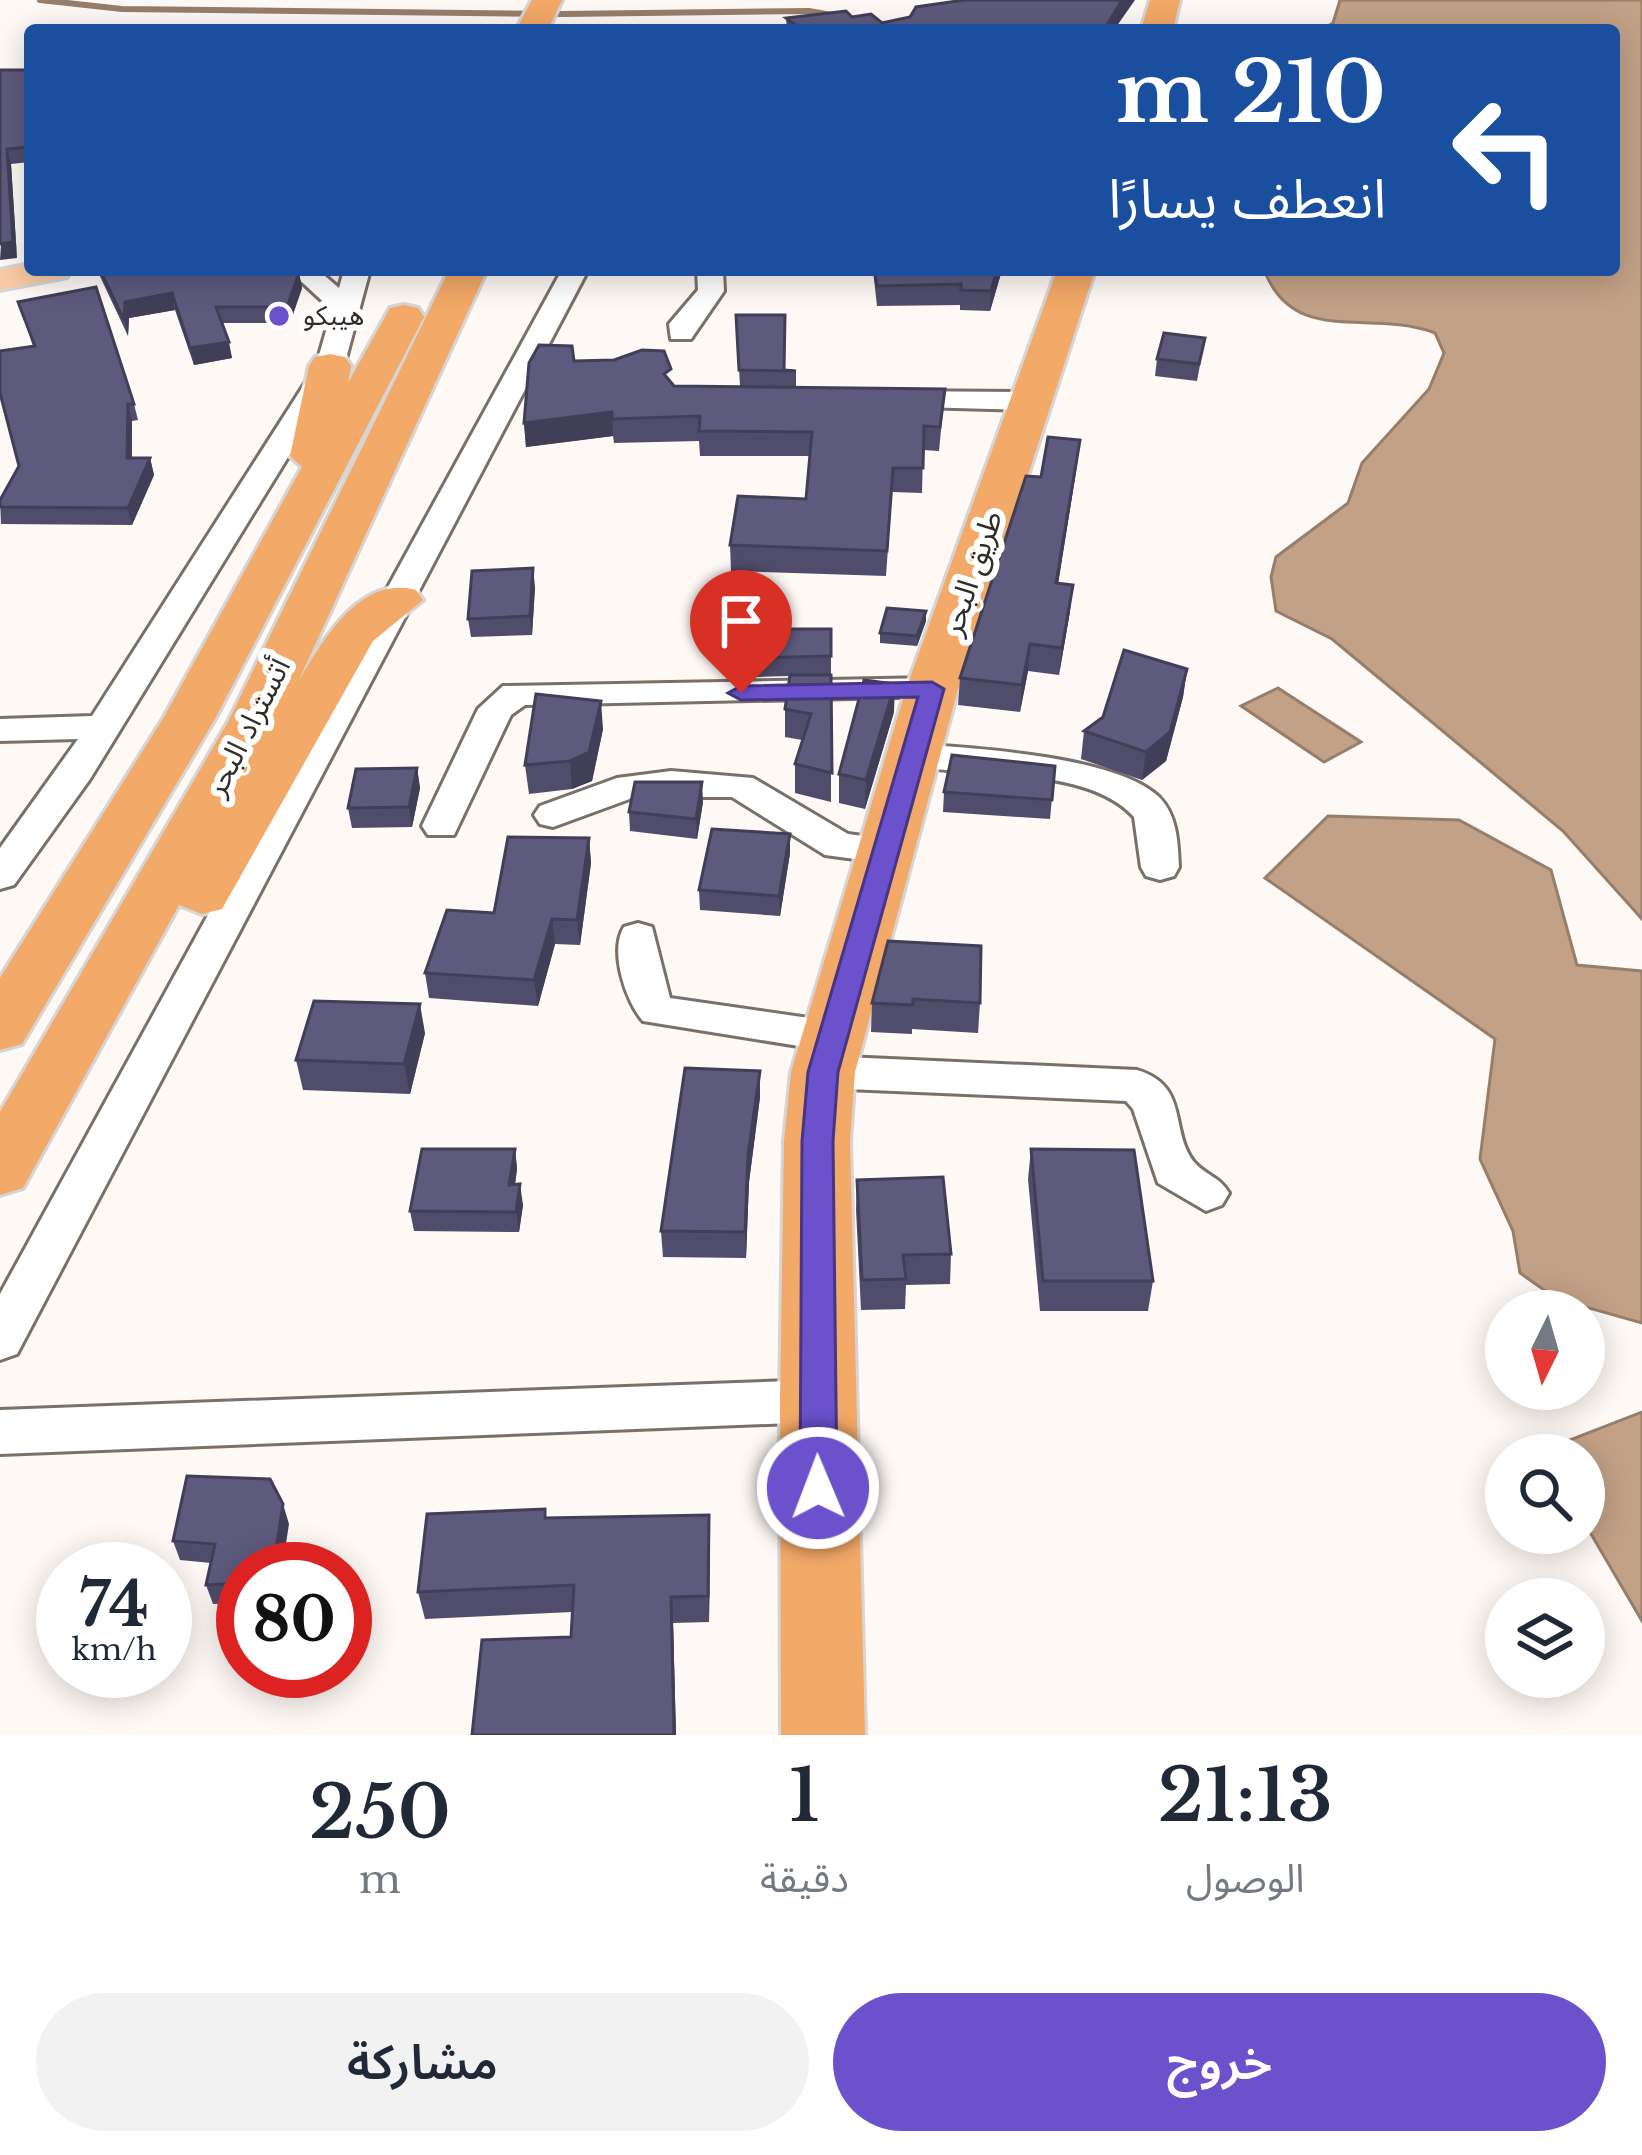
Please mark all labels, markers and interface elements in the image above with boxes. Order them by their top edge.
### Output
text: 210 m [1116,41,1386,145]
icon: left [1428,72,1584,228]
text: انعطف يسارًا [1108,166,1386,233]
place label: هيبكو [303,299,364,332]
marker: هيبكو [266,303,292,329]
street label: طريق البحر [933,506,1010,641]
pin [690,570,792,693]
icon: arrive [708,588,774,654]
street label: أتستراد البحر [197,651,298,803]
north arrow [1485,1290,1605,1410]
map controls [1485,1290,1605,1698]
position arrow [755,1425,881,1551]
button: search [1485,1434,1605,1554]
speed limit sign: 80 [216,1542,372,1698]
text: 74 [79,1568,149,1642]
button: layers [1485,1578,1605,1698]
text: km/h [71,1631,157,1668]
text: 1 [789,1751,820,1840]
text: 21:13 [1158,1751,1333,1840]
text: 250 [309,1768,451,1857]
text: دقيقة [760,1854,849,1903]
text: الوصول [1186,1854,1305,1903]
text: m [359,1855,401,1904]
button: مشاركة [36,1993,809,2131]
button: خروج [833,1993,1606,2131]

